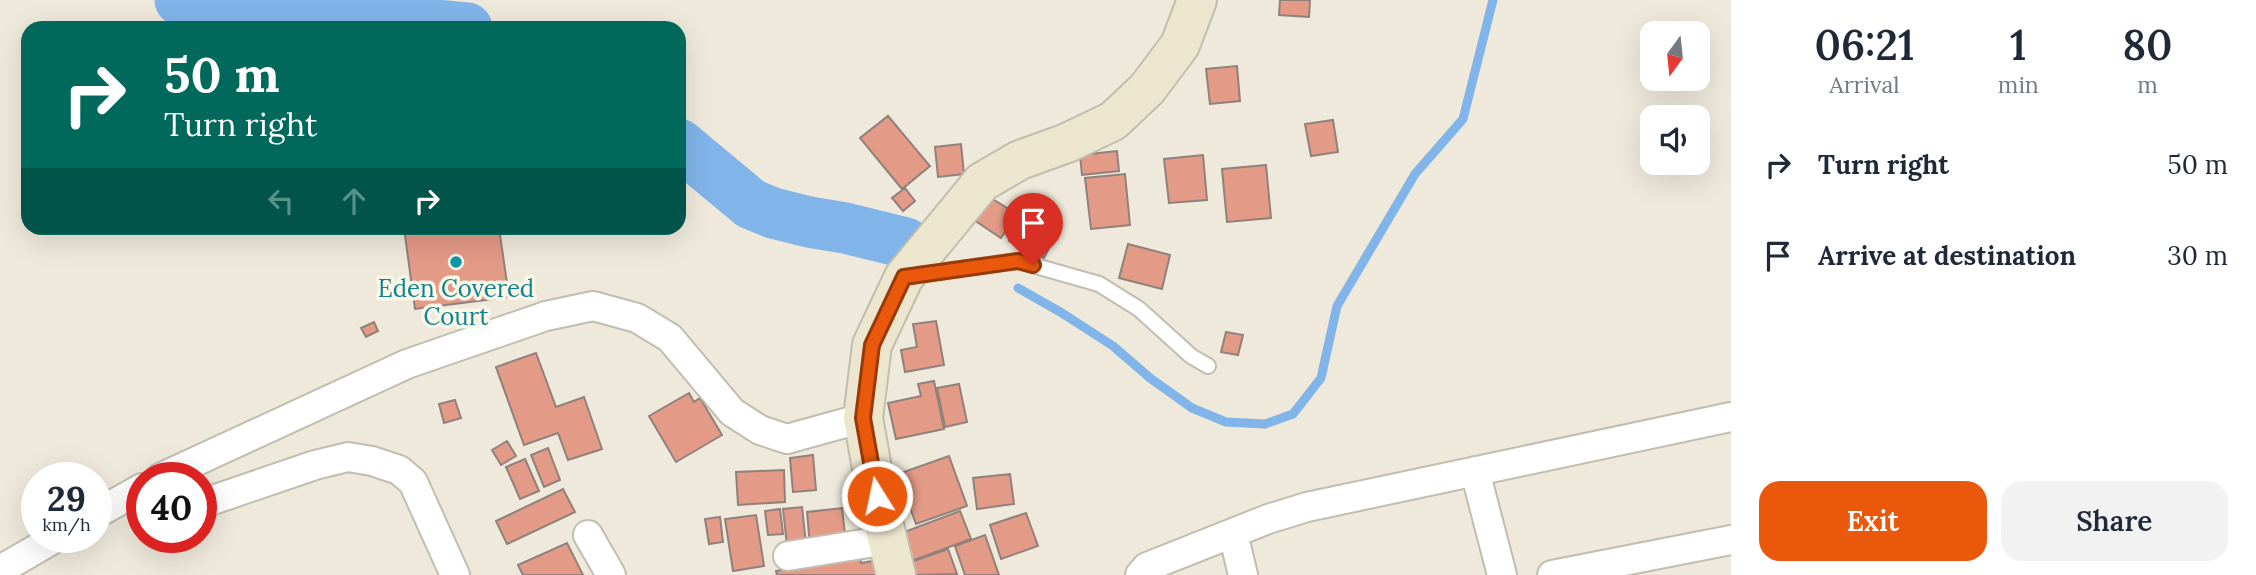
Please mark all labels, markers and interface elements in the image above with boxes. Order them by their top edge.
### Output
text: 06:21 [1814,18,1914,72]
text: 1 [2010,18,2027,72]
text: 80 [2122,18,2173,72]
north arrow [1640,21,1710,91]
map controls [1640,21,1710,175]
text: 50 m [164,43,280,105]
icon: right [49,49,140,140]
text: Arrival [1829,70,1900,99]
text: min [1998,70,2039,99]
text: m [2137,70,2158,99]
text: Turn right [164,104,317,145]
button: sound [1640,105,1710,175]
icon: right [1759,146,1797,184]
text: Turn right [1818,148,1949,181]
text: 50 m [2168,148,2228,181]
icon: left [262,182,300,220]
icon: ahead [335,182,373,220]
icon: right [408,182,446,220]
pin [1003,193,1063,265]
icon: arrive [1014,204,1052,242]
icon: arrive [1759,237,1797,275]
text: Arrive at destination [1818,239,2076,272]
text: 30 m [2167,239,2228,272]
marker: Eden Covered Court [448,254,464,270]
place label: Eden Covered Court [378,273,534,332]
position arrow [840,459,914,533]
speed limit sign: 40 [126,462,217,553]
text: 29 [47,476,86,521]
button: Exit [1759,481,1987,561]
button: Share [2001,481,2228,561]
text: km/h [42,513,91,536]

